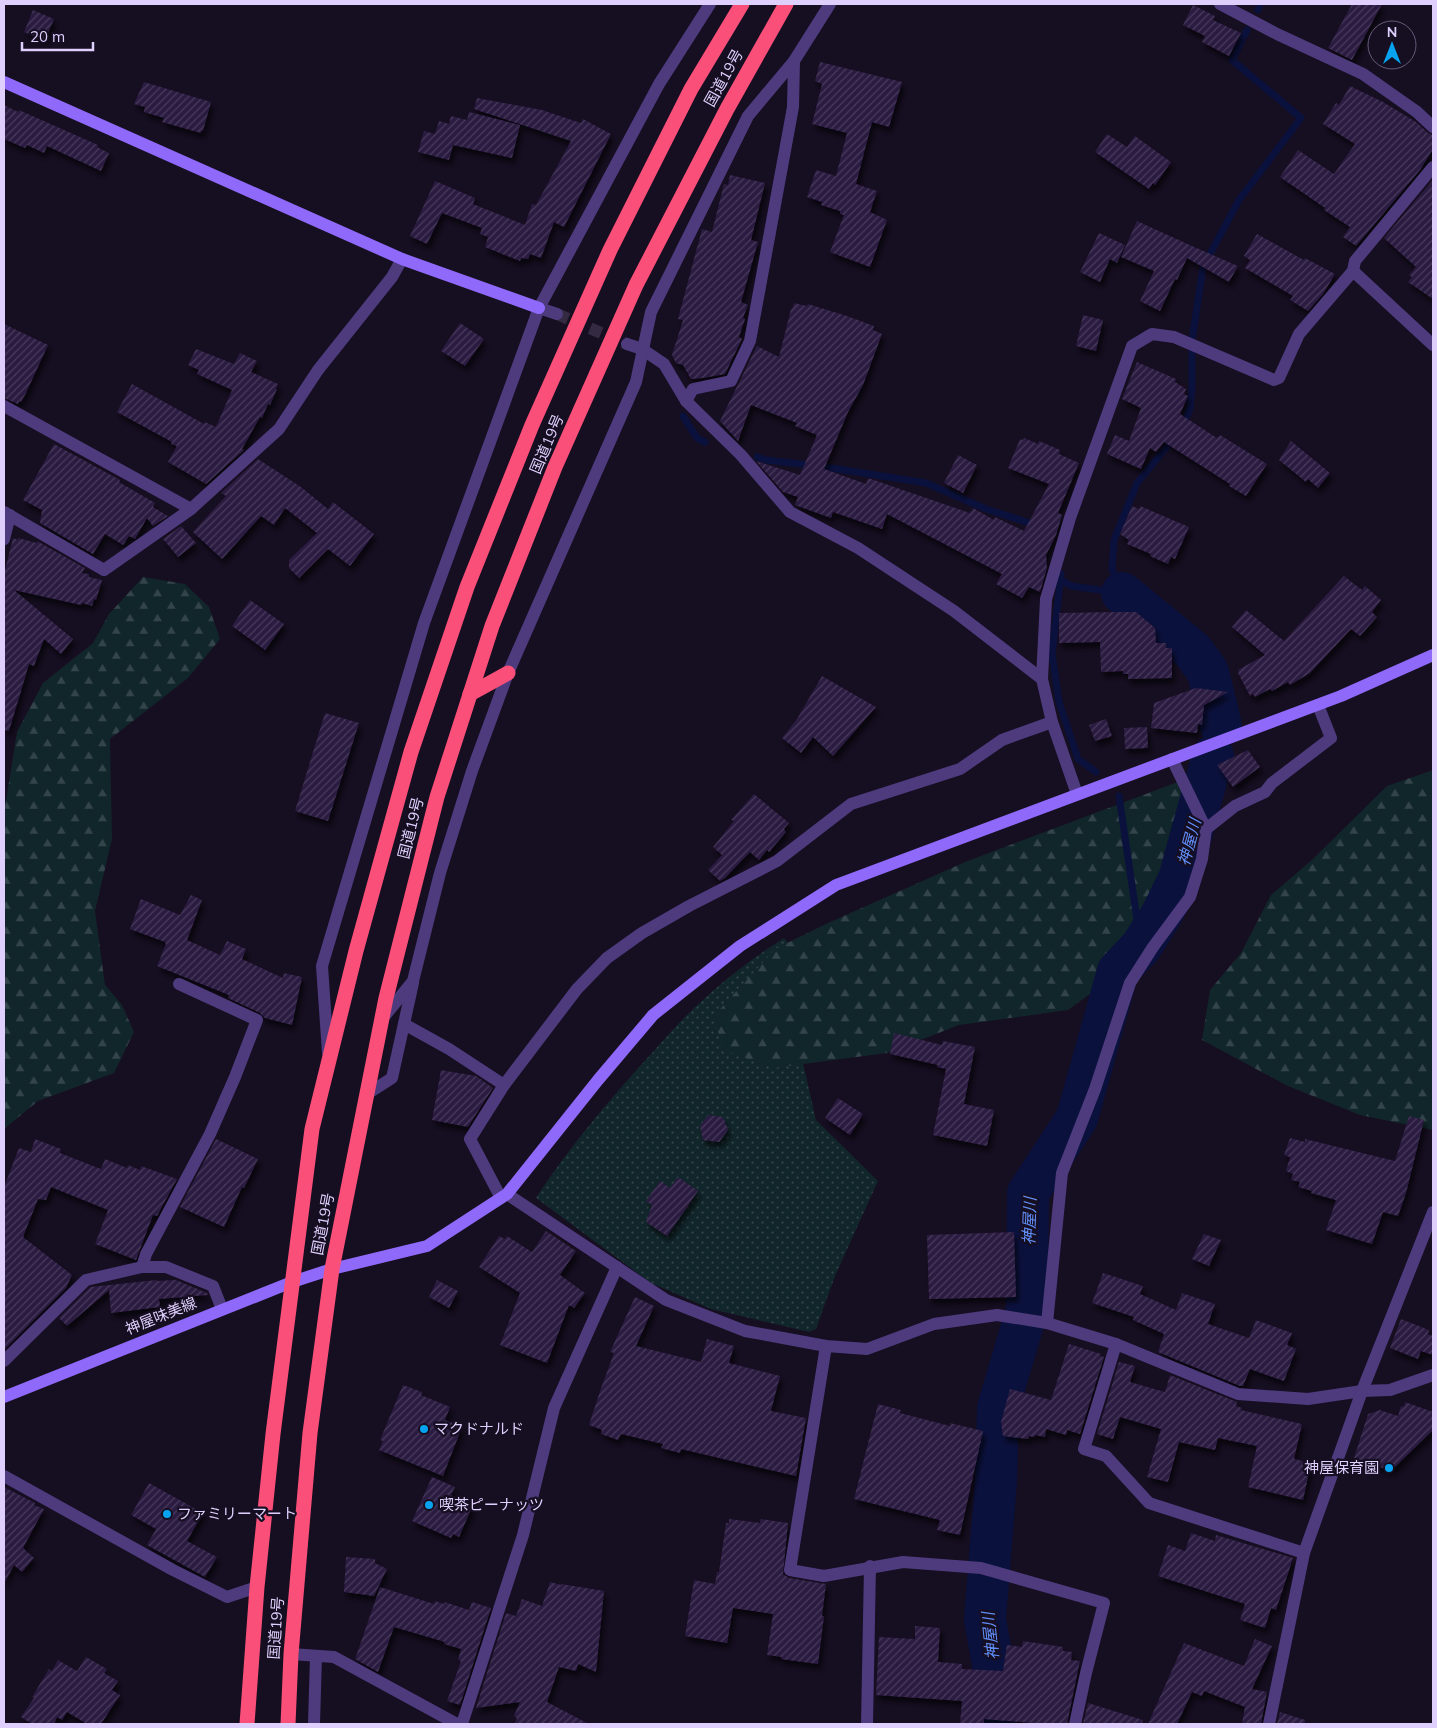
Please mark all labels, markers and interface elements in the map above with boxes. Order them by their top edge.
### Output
scale bar [22,20,94,52]
north arrow [1367,20,1417,70]
text: N [1387,23,1397,41]
text: 20 m [30,27,65,46]
street label: 国道19号 [700,46,747,110]
street label: 国道19号 [525,411,568,477]
street label: 国道19号 [394,795,427,861]
water label: 神屋川 [1173,814,1205,868]
street label: 国道19号 [307,1191,338,1257]
water label: 神屋川 [1018,1195,1040,1245]
street label: 神屋味美線 [122,1293,199,1338]
place label: マクドナルド [434,1419,524,1438]
marker: マクドナルド [418,1423,430,1435]
place label: 神屋保育園 [1304,1458,1379,1477]
marker: 神屋保育園 [1383,1462,1395,1474]
place label: 喫茶ピーナッツ [439,1495,544,1514]
marker: 喫茶ピーナッツ [423,1499,435,1511]
place label: ファミリーマート [177,1504,297,1523]
marker: ファミリーマート [161,1508,173,1520]
street label: 国道19号 [264,1596,287,1660]
water label: 神屋川 [977,1609,1002,1661]

